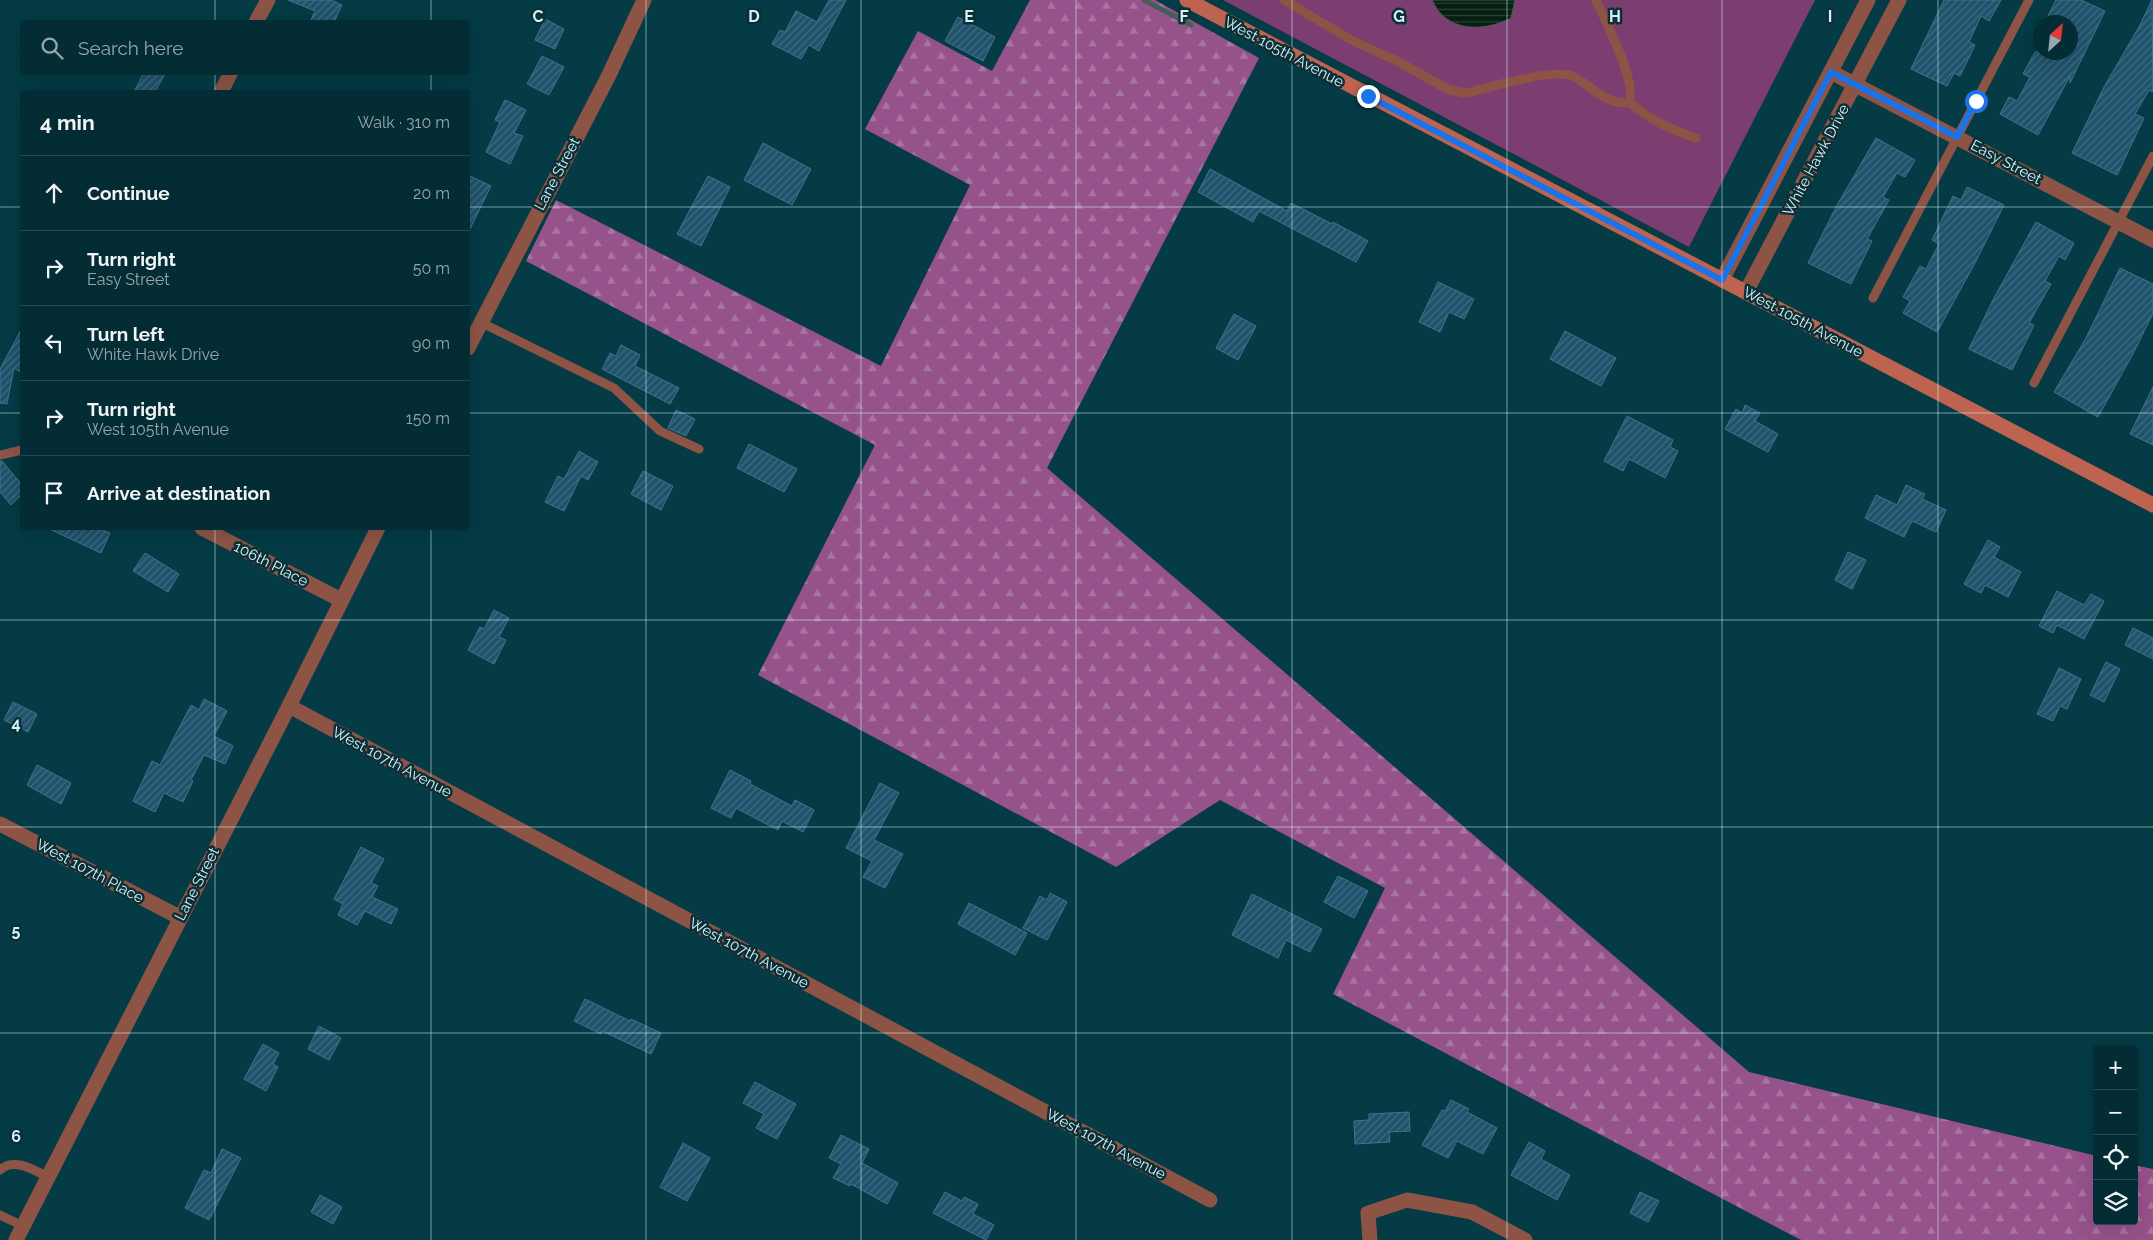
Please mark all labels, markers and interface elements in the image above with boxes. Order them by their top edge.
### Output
text: C [533,7,544,26]
text: D [748,7,760,26]
text: E [964,7,974,26]
text: F [1179,7,1189,26]
text: G [1393,7,1405,26]
text: H [1609,7,1621,26]
text: I [1828,7,1832,26]
street label: West 105th Avenue [1221,13,1347,91]
north arrow [2033,15,2078,60]
search box [20,20,470,75]
icon: search [38,34,66,62]
text: Search here [78,37,184,59]
route end [1357,85,1380,108]
route start [1965,90,1988,113]
street label: White Hawk Drive [1779,101,1853,219]
text: 4 min [40,110,95,135]
text: Walk · 310 m [357,113,450,132]
street label: Lane Street [530,135,584,213]
street label: Easy Street [1968,136,2044,188]
icon: ahead [40,179,68,207]
text: Continue [87,182,170,204]
text: 20 m [413,184,450,203]
text: Turn right [87,248,176,270]
icon: right [40,254,68,282]
text: 50 m [413,259,450,278]
text: Easy Street [87,270,170,289]
street label: West 105th Avenue [1740,283,1866,361]
text: Turn left [87,323,164,345]
icon: left [40,329,68,357]
text: 90 m [412,334,450,353]
text: White Hawk Drive [87,345,219,364]
text: Turn right [87,398,176,420]
icon: right [40,404,68,432]
text: 150 m [406,409,450,428]
text: West 105th Avenue [87,420,229,439]
icon: arrive [40,479,68,507]
text: Arrive at destination [87,482,271,504]
street label: 106th Place [231,538,311,590]
text: 4 [11,714,21,733]
street label: West 107th Avenue [329,723,455,801]
street label: West 107th Place [33,835,147,907]
street label: Lane Street [171,844,223,924]
street label: West 107th Avenue [686,914,812,992]
text: 5 [12,921,21,940]
map controls [2093,1045,2138,1225]
button: + [2093,1045,2138,1090]
button: − [2093,1090,2138,1135]
street label: West 107th Avenue [1043,1105,1169,1183]
text: 6 [11,1127,21,1146]
button: locate [2093,1135,2138,1180]
button: layers [2093,1180,2138,1225]

